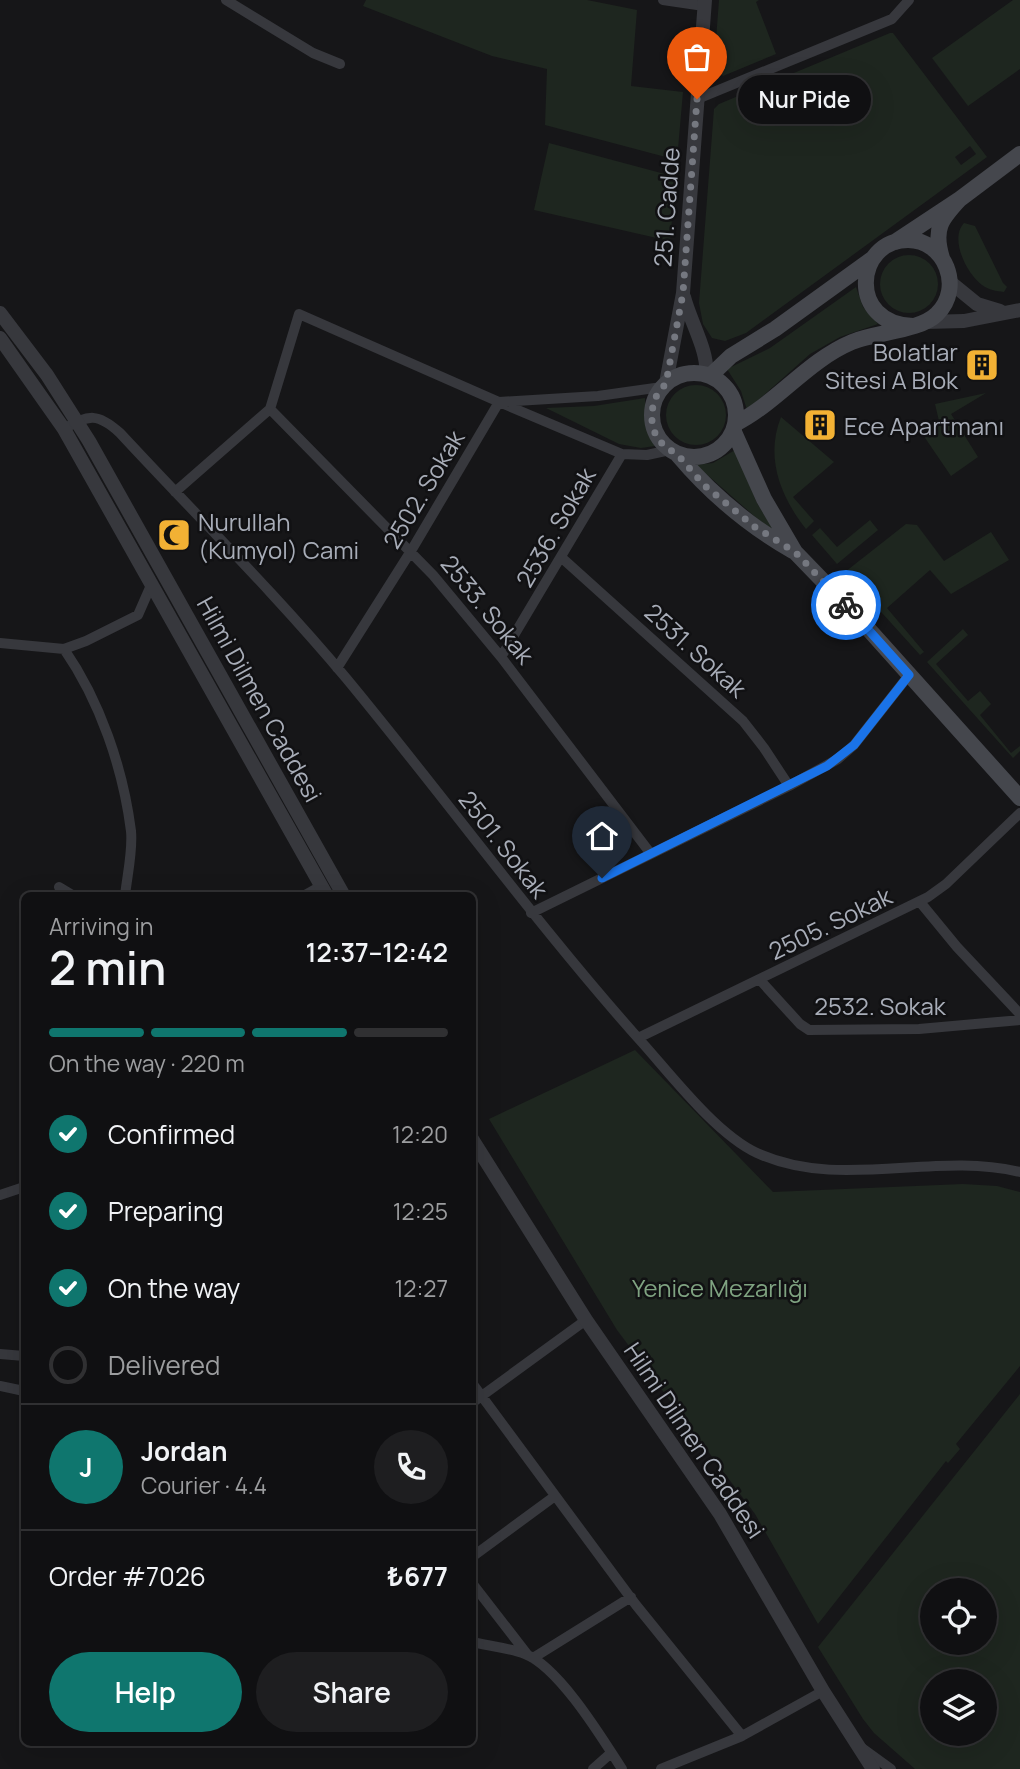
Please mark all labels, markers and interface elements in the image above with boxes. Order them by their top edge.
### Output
pin [667,27,727,99]
icon: bag [678,38,716,76]
callout: Nur Pide [739,74,872,124]
text: Nur Pide [758,83,851,115]
street label: 251. Cadde [645,146,687,268]
place label: Bolatlar Sitesi A Blok [825,335,959,396]
building icon: Bolatlar Sitesi A Blok [963,346,1001,384]
building icon: Ece Apartmanı [801,406,839,444]
place label: Ece Apartmanı [844,409,1004,442]
street label: 2502. Sokak [375,423,472,554]
street label: 2536. Sokak [508,460,603,593]
place label: Nurullah (Kumyol) Cami [198,505,359,566]
mosque icon: Nurullah (Kumyol) Cami [155,516,193,554]
street label: 2533. Sokak [434,548,543,671]
courier [811,570,881,640]
icon: bike [827,586,865,624]
street label: Hilmi Dilmen Caddesi [190,590,330,808]
street label: 2531. Sokak [638,596,755,705]
street label: 2501. Sokak [452,784,557,905]
pin [572,806,632,878]
icon: home [583,817,621,855]
street label: 2505. Sokak [763,879,898,967]
text: Arriving in [49,910,154,942]
text: 12:37–12:42 [305,934,448,970]
text: 2 min [49,936,166,999]
street label: 2532. Sokak [814,989,947,1022]
text: On the way · 220 m [49,1047,245,1079]
icon: check [49,1115,87,1153]
text: Confirmed [108,1116,235,1152]
text: 12:20 [392,1118,448,1150]
icon: check [49,1192,87,1230]
text: Preparing [108,1193,224,1229]
text: 12:25 [393,1195,448,1227]
icon: check [49,1269,87,1307]
text: On the way [108,1270,240,1306]
park label: Yenice Mezarlığı [632,1271,808,1304]
text: 12:27 [394,1272,448,1304]
street label: Hilmi Dilmen Caddesi [617,1335,773,1545]
text: Delivered [108,1347,220,1383]
button: phone [374,1430,448,1504]
text: Jordan [141,1433,227,1469]
text: J [79,1449,93,1485]
text: Courier · 4.4 [141,1469,267,1501]
text: Order #7026 [49,1558,206,1594]
text: ₺677 [387,1558,448,1594]
map controls [920,1578,997,1746]
button: locate [920,1578,997,1655]
button: Help [49,1652,242,1732]
button: Share [256,1652,448,1732]
button: layers [920,1669,997,1746]

